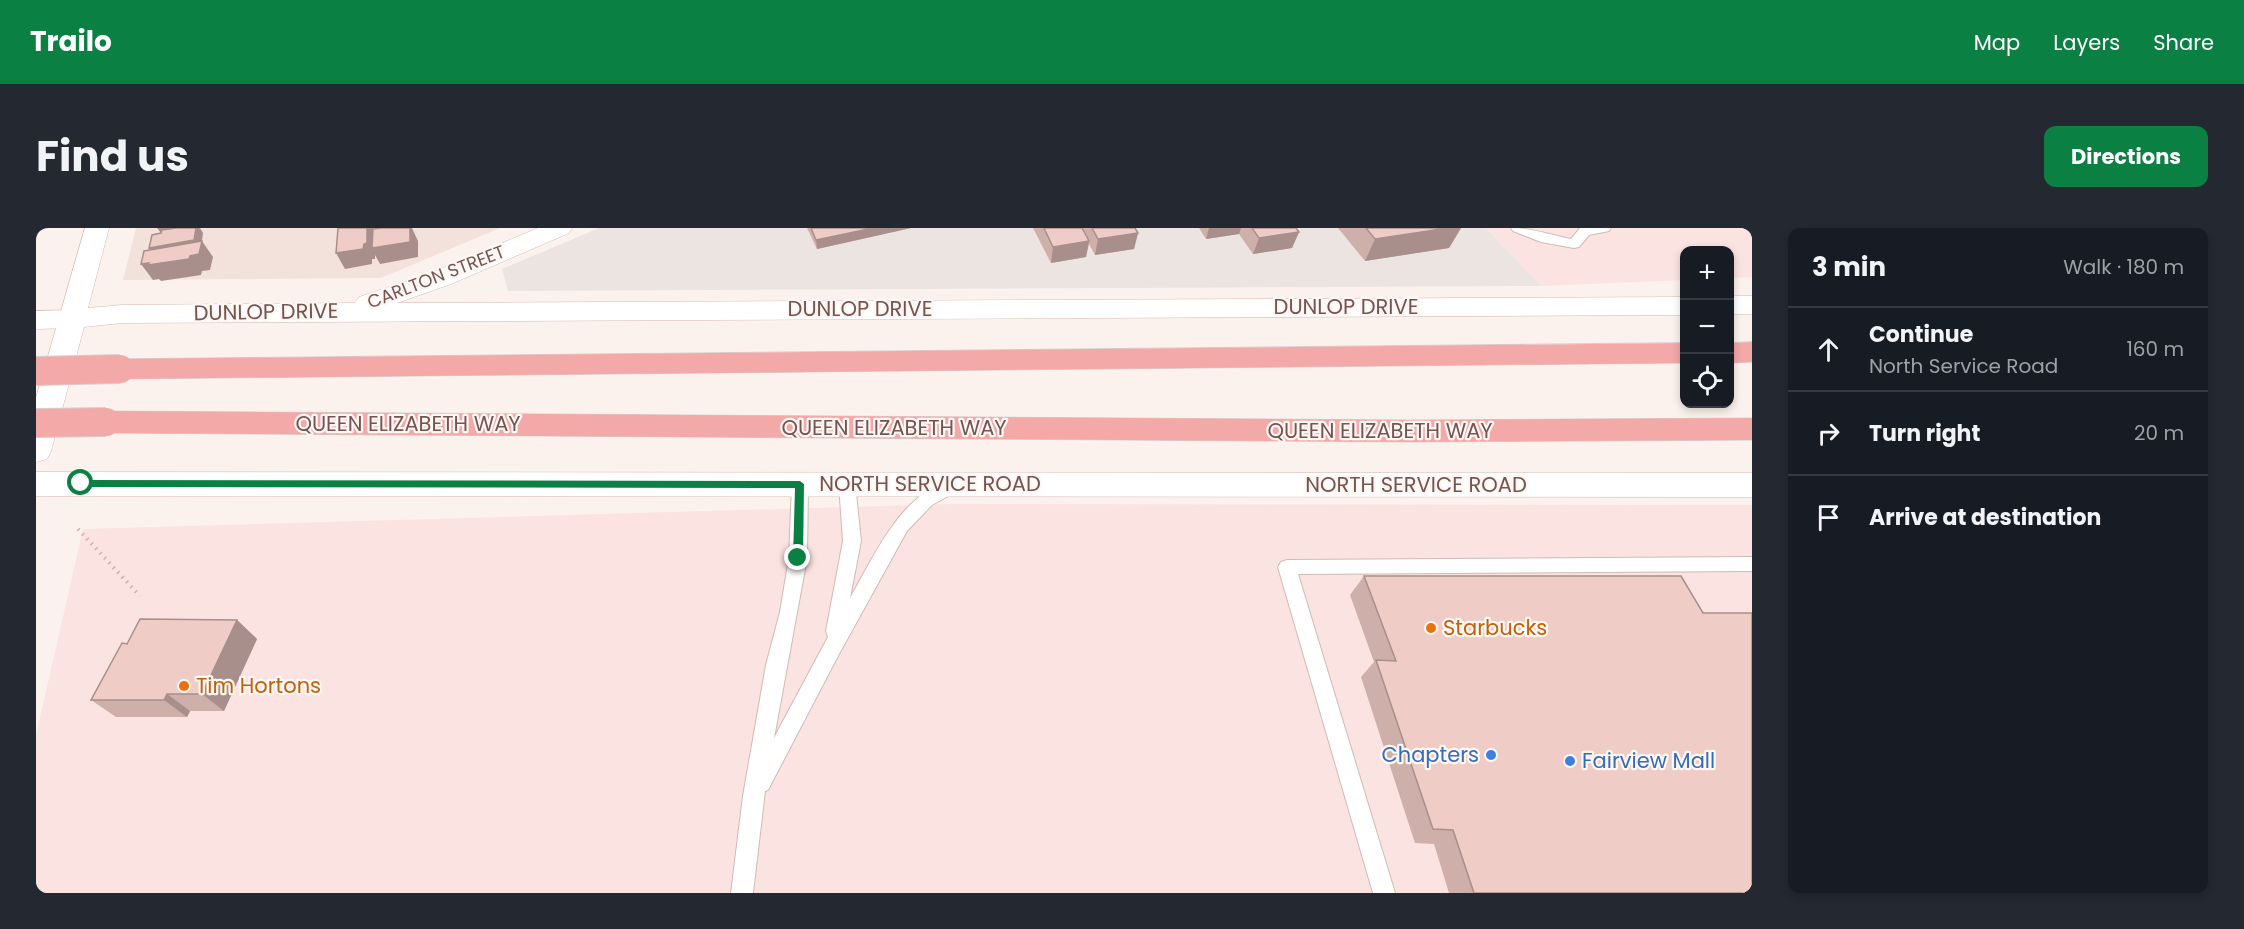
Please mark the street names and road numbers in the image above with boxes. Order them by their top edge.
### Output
street label: CARLTON STREET [363,239,508,314]
street label: DUNLOP DRIVE [1274,292,1418,321]
street label: DUNLOP DRIVE [788,294,932,323]
street label: DUNLOP DRIVE [193,296,339,327]
street label: QUEEN ELIZABETH WAY [295,409,521,438]
street label: QUEEN ELIZABETH WAY [781,413,1007,442]
street label: QUEEN ELIZABETH WAY [1267,416,1493,445]
street label: NORTH SERVICE ROAD [819,469,1041,498]
street label: NORTH SERVICE ROAD [1305,470,1527,499]

